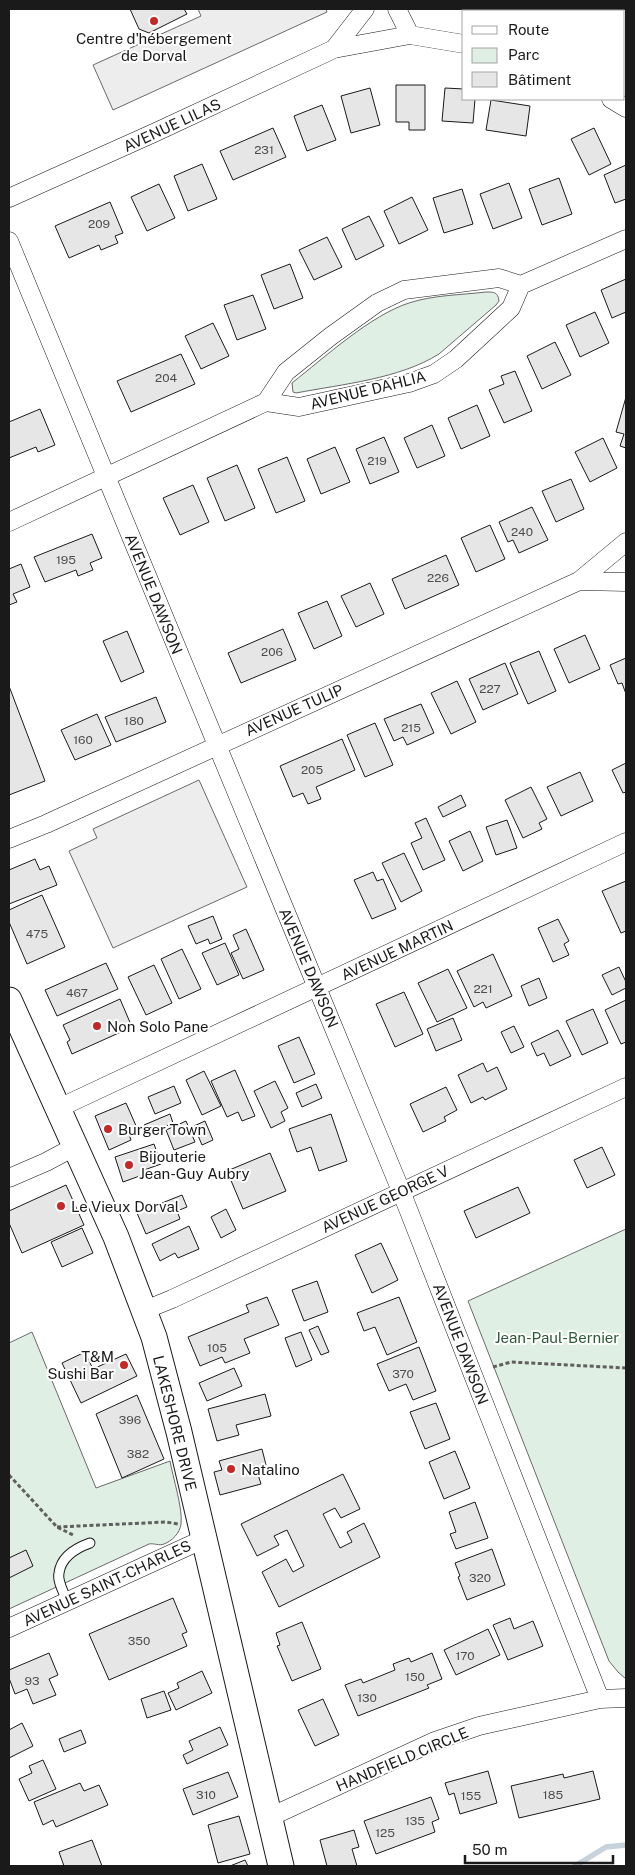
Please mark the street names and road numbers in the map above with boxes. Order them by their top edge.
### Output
street label: AVENUE LILAS [121,95,223,155]
street label: AVENUE DAHLIA [308,367,428,413]
street label: AVENUE DAWSON [122,531,186,657]
street label: AVENUE TULIP [243,681,346,739]
street label: AVENUE DAWSON [276,906,342,1030]
street label: AVENUE MARTIN [338,917,456,983]
street label: AVENUE GEORGE V [319,1162,451,1236]
street label: AVENUE DAWSON [430,1281,492,1407]
street label: LAKESHORE DRIVE [150,1354,200,1492]
street label: AVENUE SAINT-CHARLES [20,1537,194,1629]
street label: HANDFIELD CIRCLE [333,1723,471,1795]

